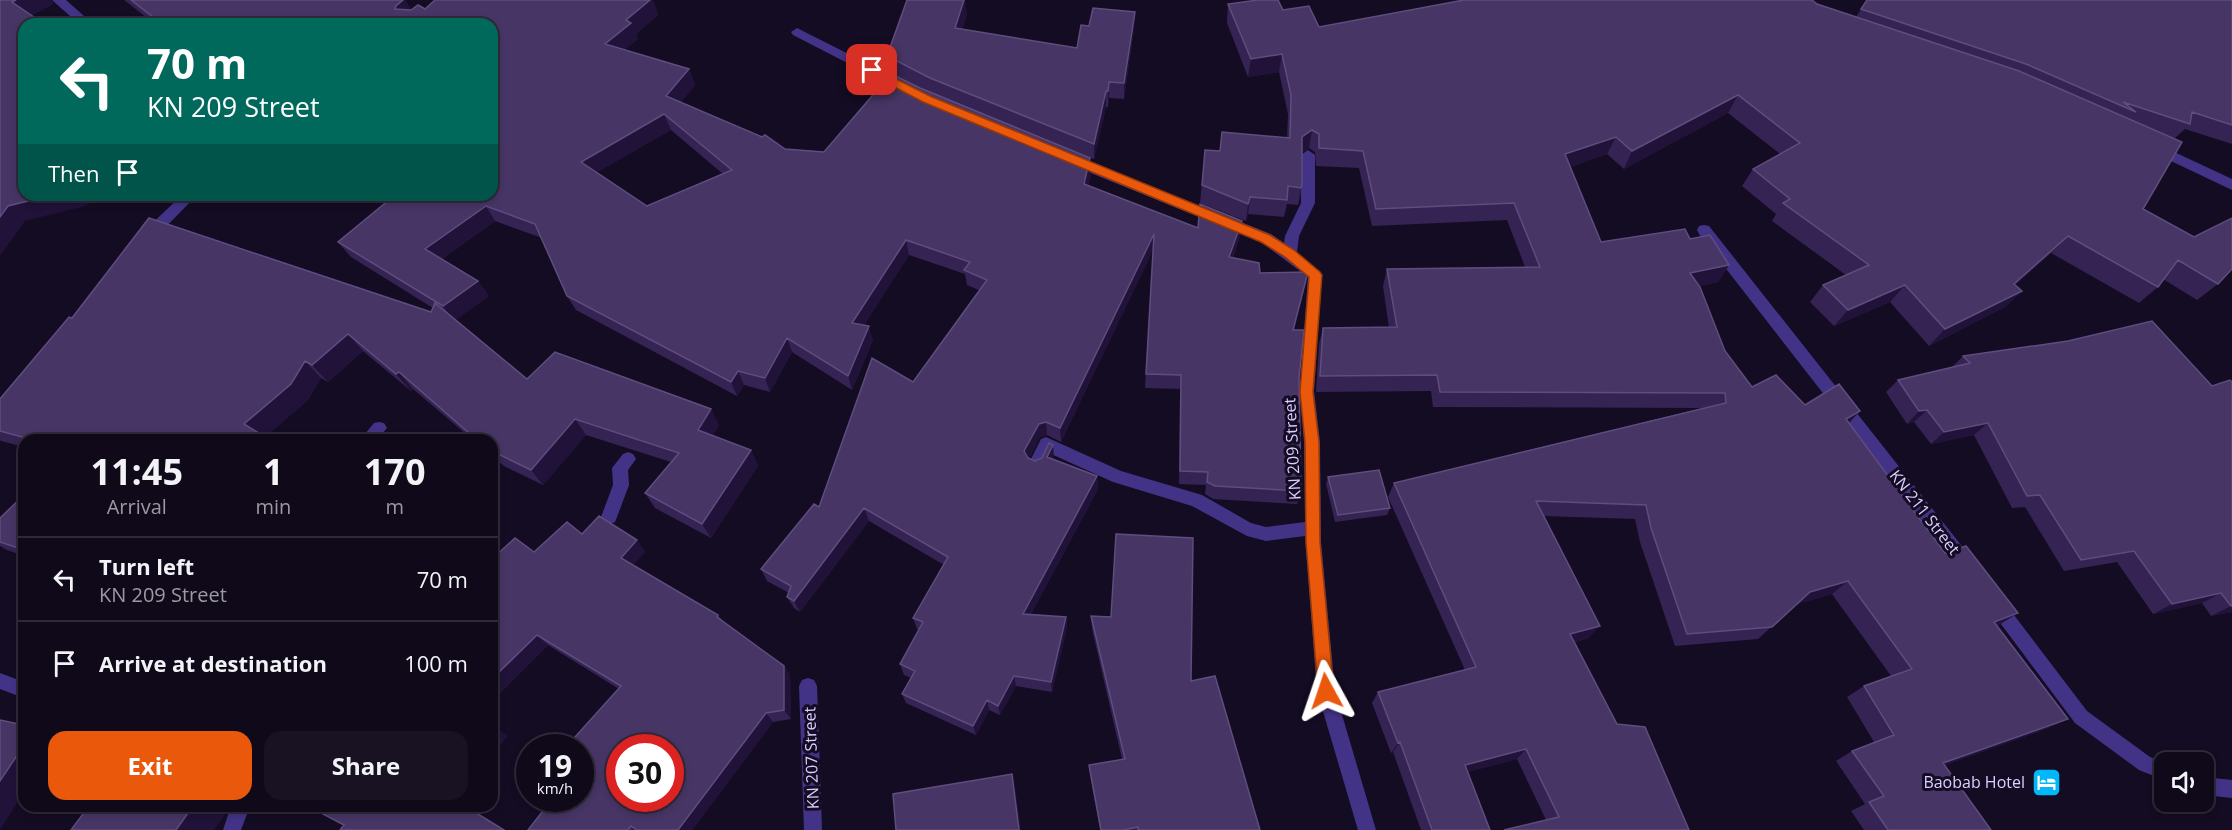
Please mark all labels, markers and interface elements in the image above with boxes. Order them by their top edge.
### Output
text: 70 m [147,34,247,91]
icon: left [48,42,126,120]
pin [846,44,897,95]
icon: arrive [855,53,888,86]
text: KN 209 Street [147,88,320,125]
icon: arrive [111,156,144,189]
text: Then [48,158,99,188]
street label: KN 209 Street [1278,397,1306,501]
text: 11:45 [90,447,183,496]
text: 1 [263,447,284,496]
text: 170 [364,447,426,496]
street label: KN 211 Street [1885,465,1965,559]
text: Arrival [107,493,167,520]
text: min [255,493,291,520]
text: m [385,493,404,520]
text: Turn left [99,551,194,581]
icon: left [48,563,81,596]
text: 70 m [417,564,468,594]
text: KN 209 Street [99,581,227,608]
icon: arrive [48,647,81,680]
text: Arrive at destination [99,648,327,678]
text: 100 m [404,648,468,678]
position arrow [1294,659,1358,723]
street label: KN 207 Street [798,706,824,810]
button: Exit [48,731,252,800]
button: Share [264,731,468,800]
speed limit sign: 30 [606,734,684,812]
text: 19 [538,745,572,786]
map controls [2154,752,2214,812]
button: sound [2154,752,2214,812]
hotel icon: Baobab Hotel [2030,766,2062,798]
place label: Baobab Hotel [1923,771,2025,793]
text: km/h [537,778,573,798]

